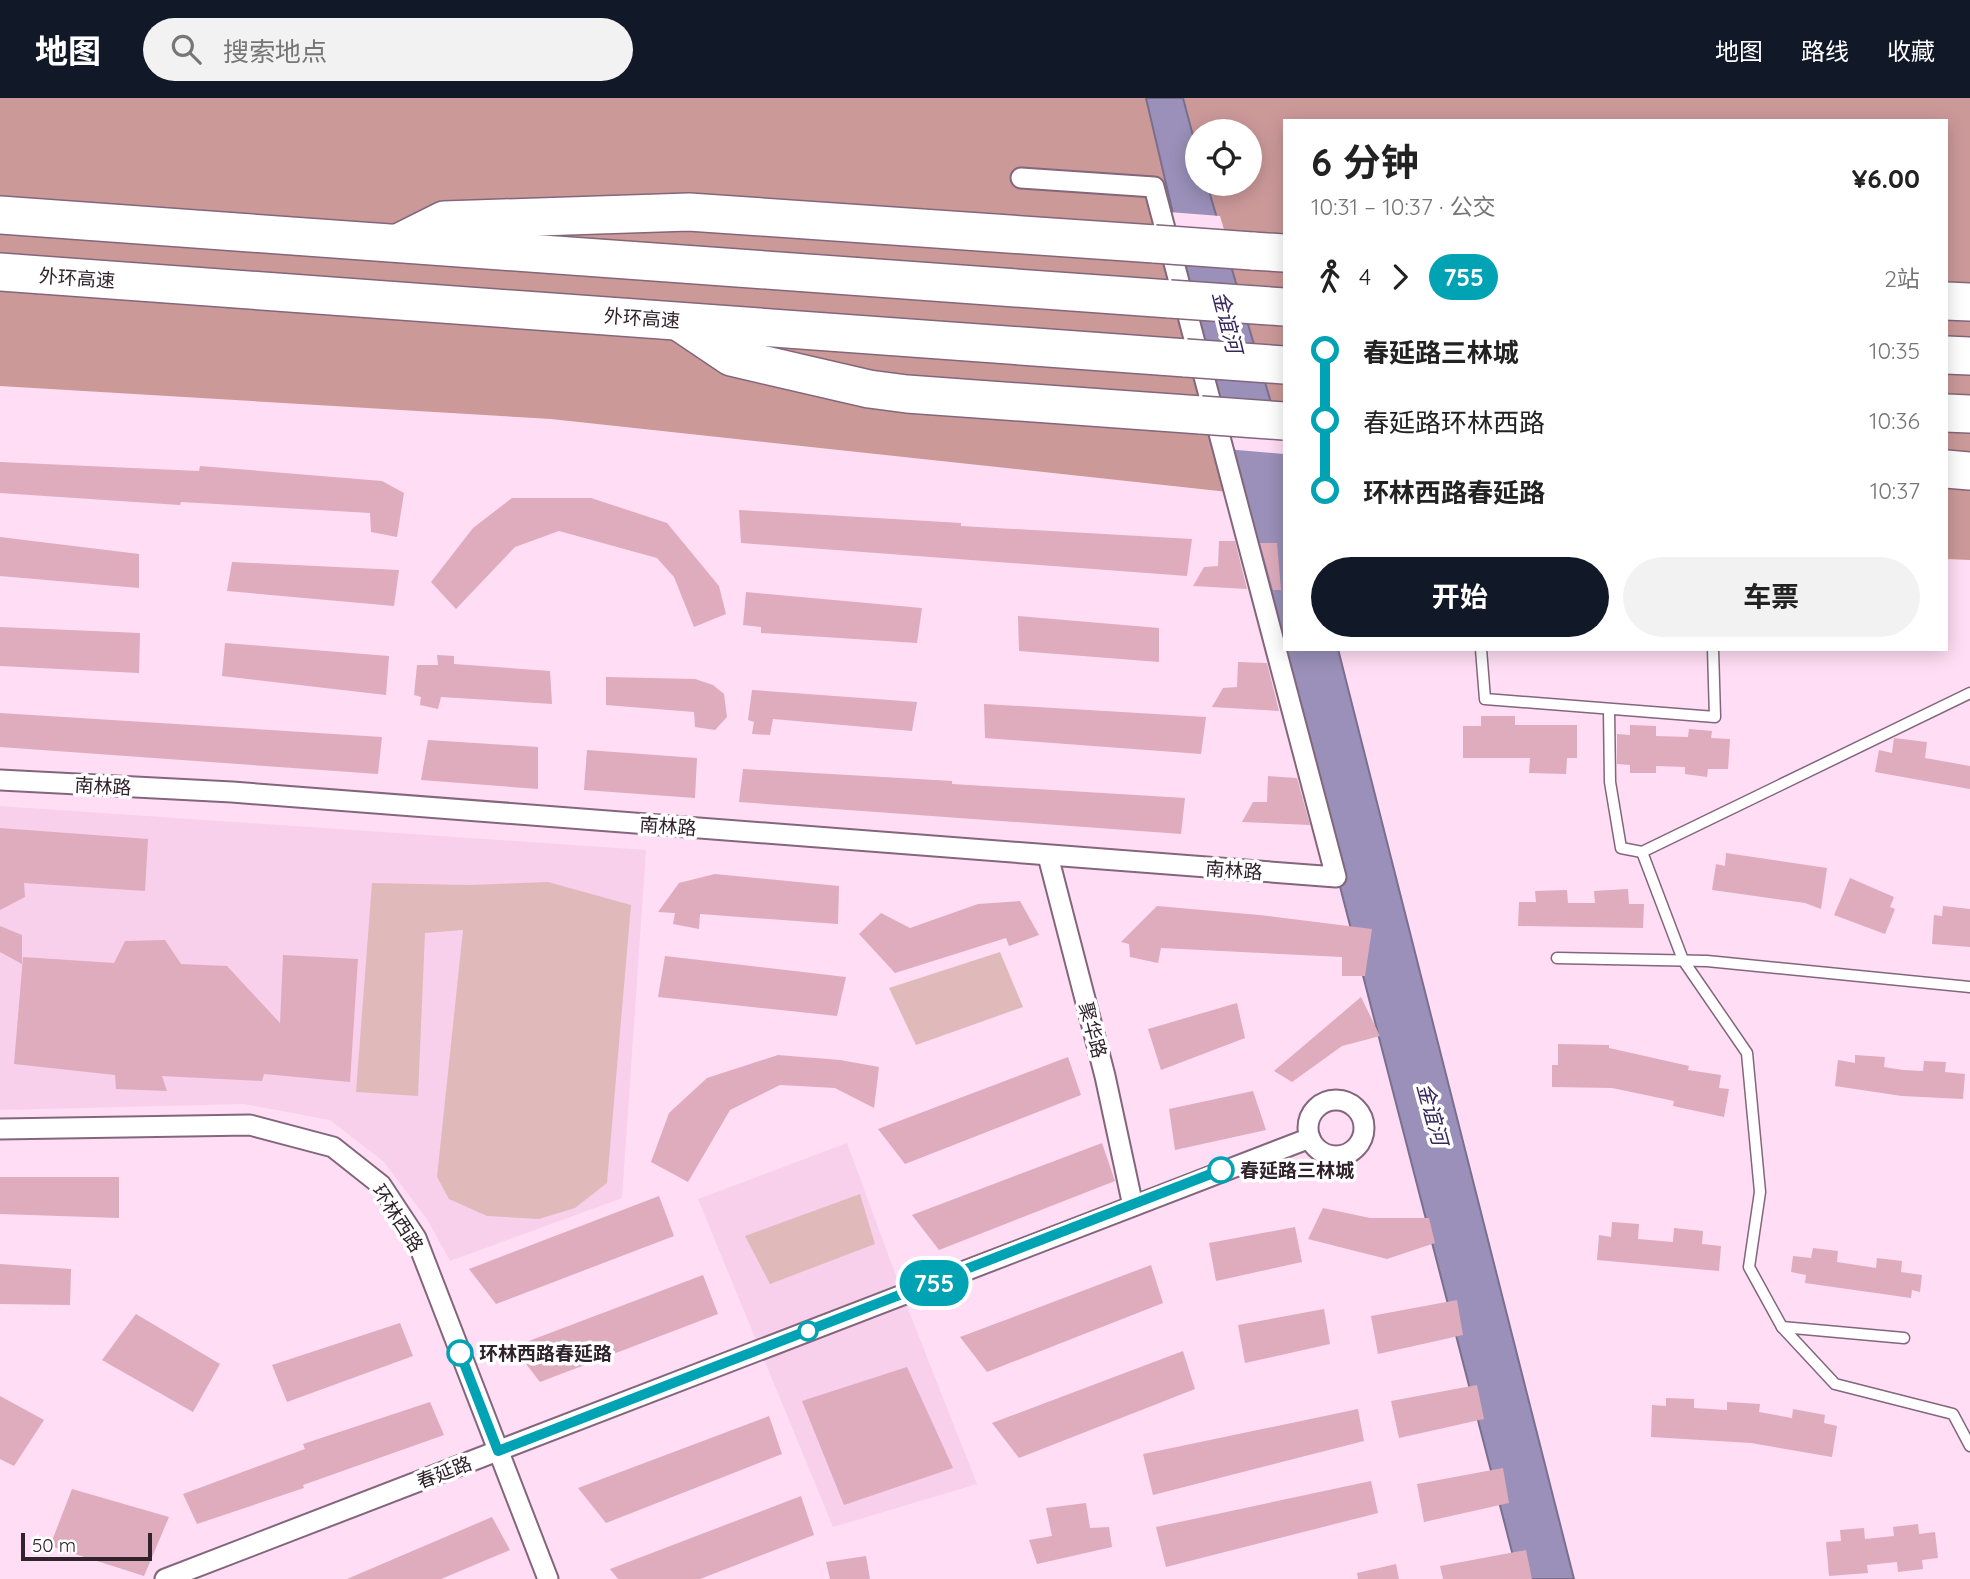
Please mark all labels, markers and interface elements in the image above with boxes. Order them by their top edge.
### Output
search box [143,18,633,81]
text: 地图 [35,30,101,71]
icon: search [167,30,205,68]
text: 搜索地点 [223,35,327,68]
text: 地图 [1715,36,1763,66]
text: 路线 [1801,36,1849,66]
text: 收藏 [1887,36,1935,66]
map controls [1185,119,1262,196]
button: locate [1185,119,1262,196]
text: 6 分钟 [1311,138,1419,186]
text: ¥6.00 [1852,162,1920,195]
text: 10:31 – 10:37 · 公交 [1311,192,1496,221]
icon: walk [1311,258,1349,296]
icon: forward [1381,258,1419,296]
text: 4 [1359,262,1371,291]
text: 755 [1443,262,1484,292]
street label: 外环高速 [38,263,116,293]
text: 2站 [1884,264,1920,293]
water label: 金谊河 [1208,288,1249,359]
street label: 外环高速 [603,303,681,333]
text: 春延路三林城 [1363,336,1519,369]
text: 10:35 [1869,336,1920,365]
text: 春延路环林西路 [1363,406,1545,439]
text: 10:36 [1869,406,1920,435]
text: 环林西路春延路 [1363,476,1545,509]
text: 10:37 [1870,476,1920,505]
button: 开始 [1311,557,1609,637]
button: 车票 [1623,557,1920,637]
street label: 南林路 [74,773,132,799]
street label: 南林路 [639,812,697,840]
street label: 南林路 [1205,856,1263,884]
street label: 聚华路 [1074,999,1112,1061]
water label: 金谊河 [1412,1080,1455,1151]
marker: 春延路三林城 [1208,1157,1234,1183]
place label: 春延路三林城 [1240,1158,1354,1182]
street label: 环林西路 [367,1180,429,1256]
line badge: 755 [894,1260,974,1306]
text: 755 [914,1268,954,1298]
unlabelled marker [798,1321,818,1341]
marker: 环林西路春延路 [447,1340,473,1366]
place label: 环林西路春延路 [479,1341,612,1365]
street label: 春延路 [413,1451,475,1493]
scale bar [21,1530,152,1562]
text: 50 m [32,1533,76,1557]

